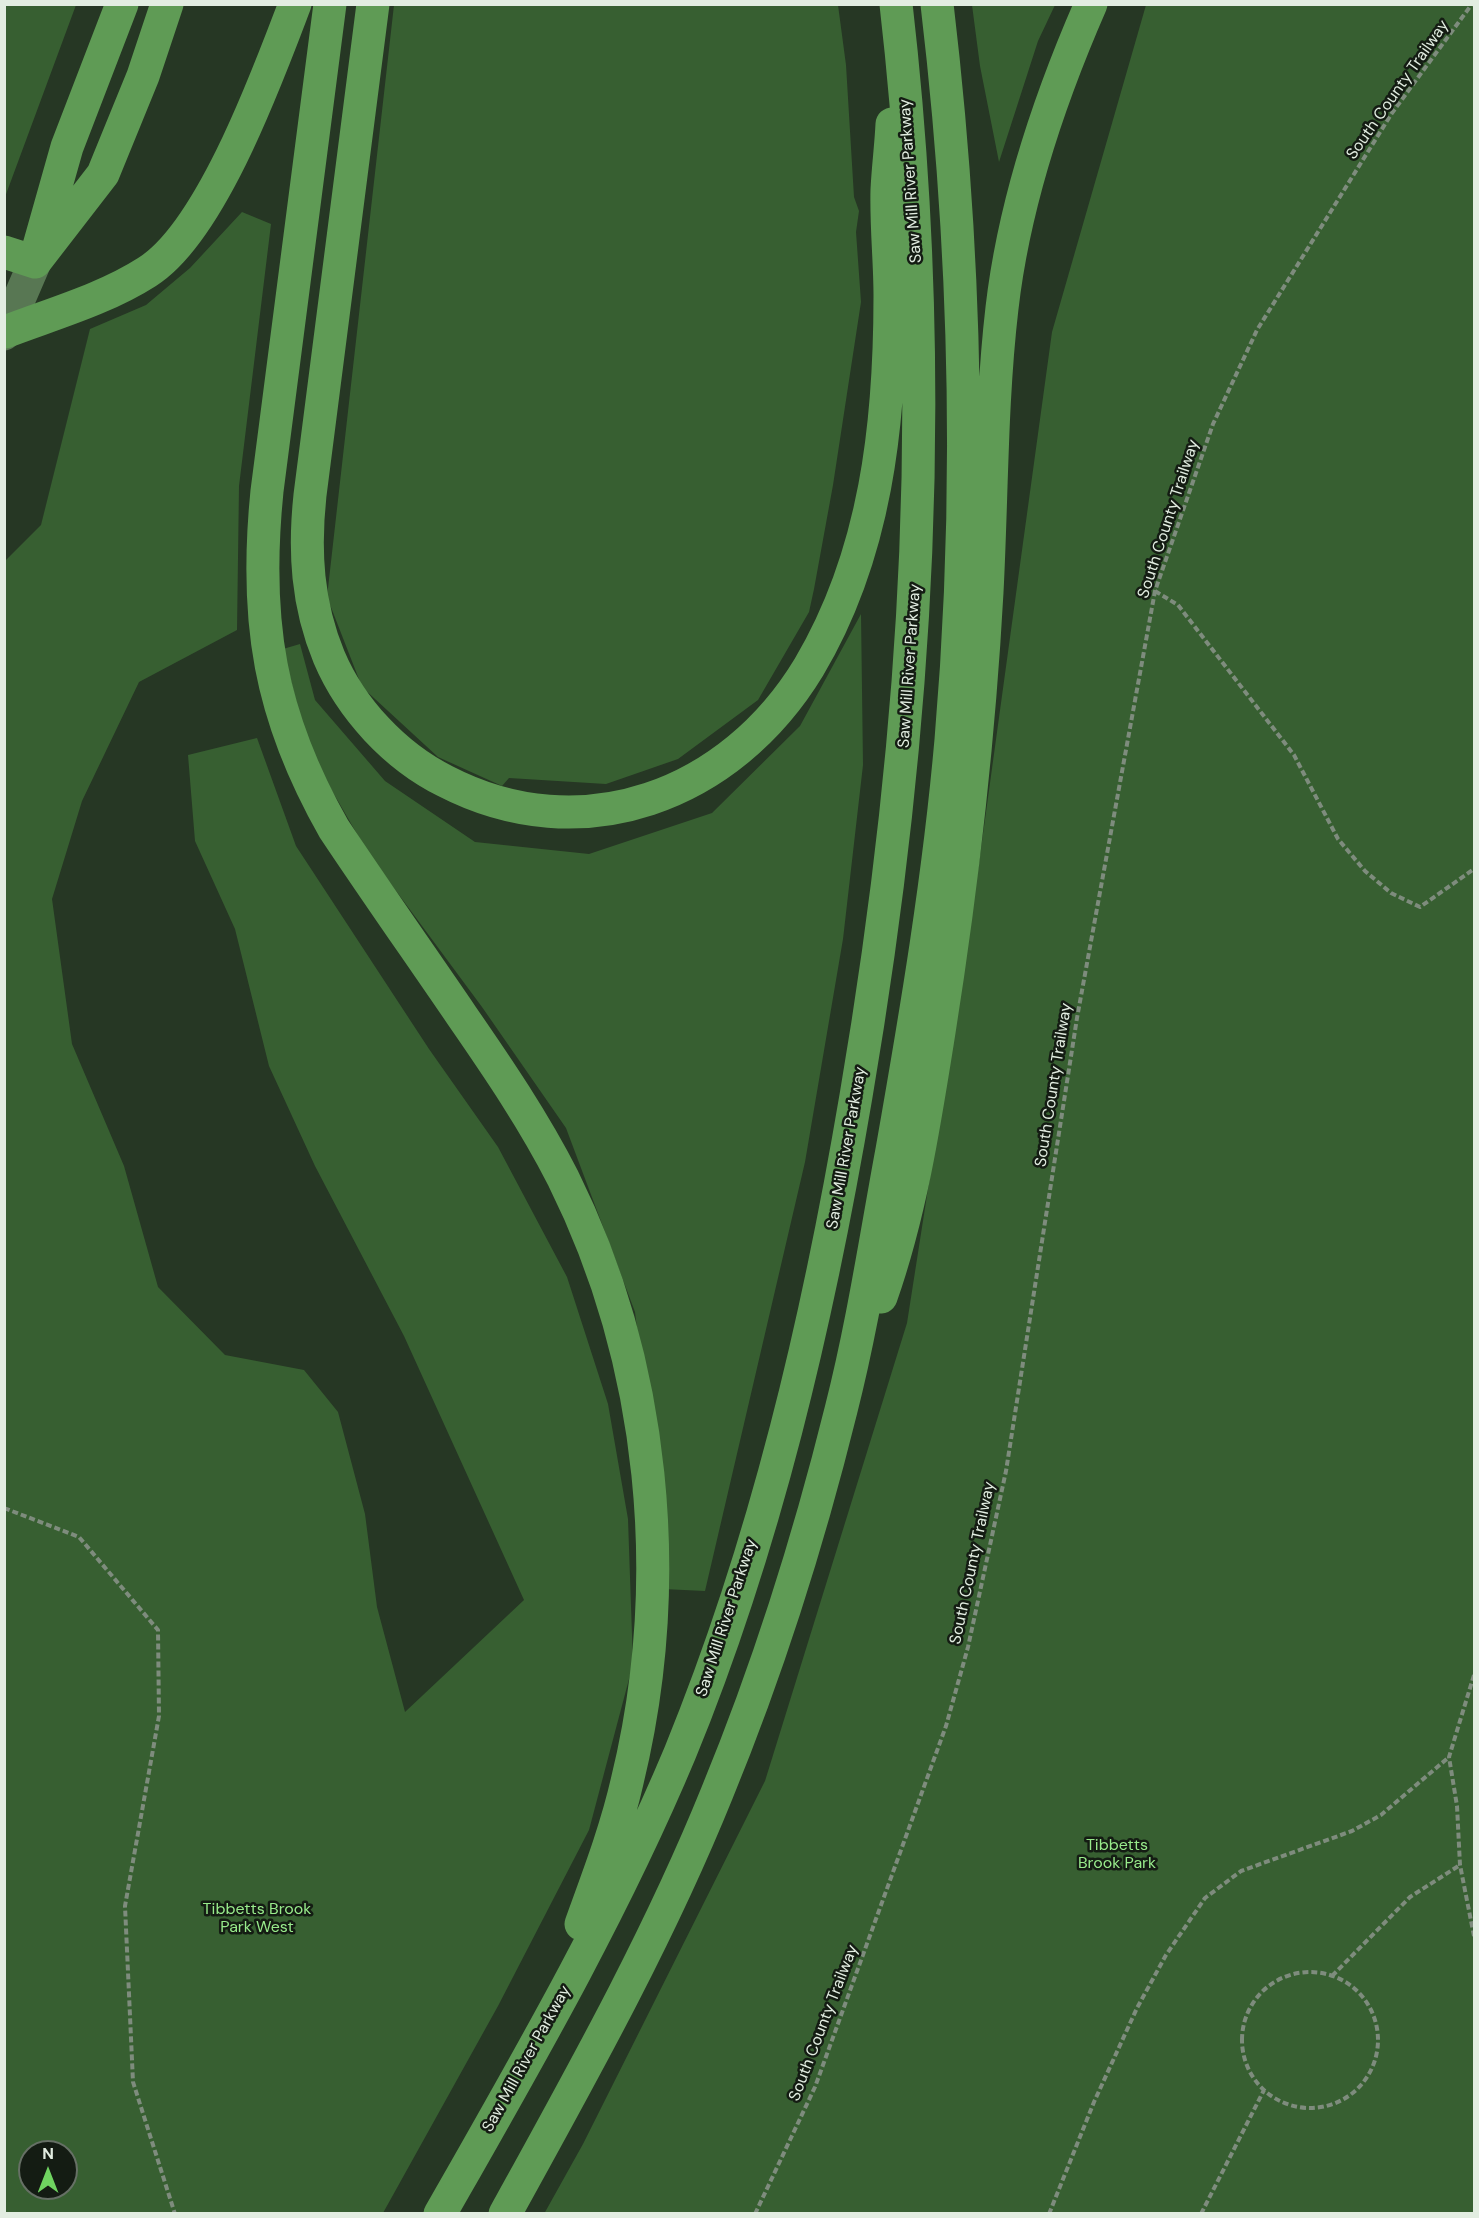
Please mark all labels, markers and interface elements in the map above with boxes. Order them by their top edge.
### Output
street label: South County Trailway [1343,17,1453,163]
street label: Saw Mill River Parkway [896,98,926,264]
street label: South County Trailway [1134,437,1204,601]
street label: Saw Mill River Parkway [895,583,925,749]
street label: South County Trailway [1032,1002,1076,1168]
street label: Saw Mill River Parkway [823,1065,871,1231]
street label: South County Trailway [946,1480,1000,1646]
street label: Saw Mill River Parkway [692,1537,762,1699]
park label: Tibbetts Brook Park [1078,1836,1156,1874]
park label: Tibbetts Brook Park West [203,1900,311,1938]
street label: South County Trailway [785,1942,863,2104]
street label: Saw Mill River Parkway [479,1982,575,2136]
north arrow [18,2140,78,2200]
text: N [42,2143,54,2164]

